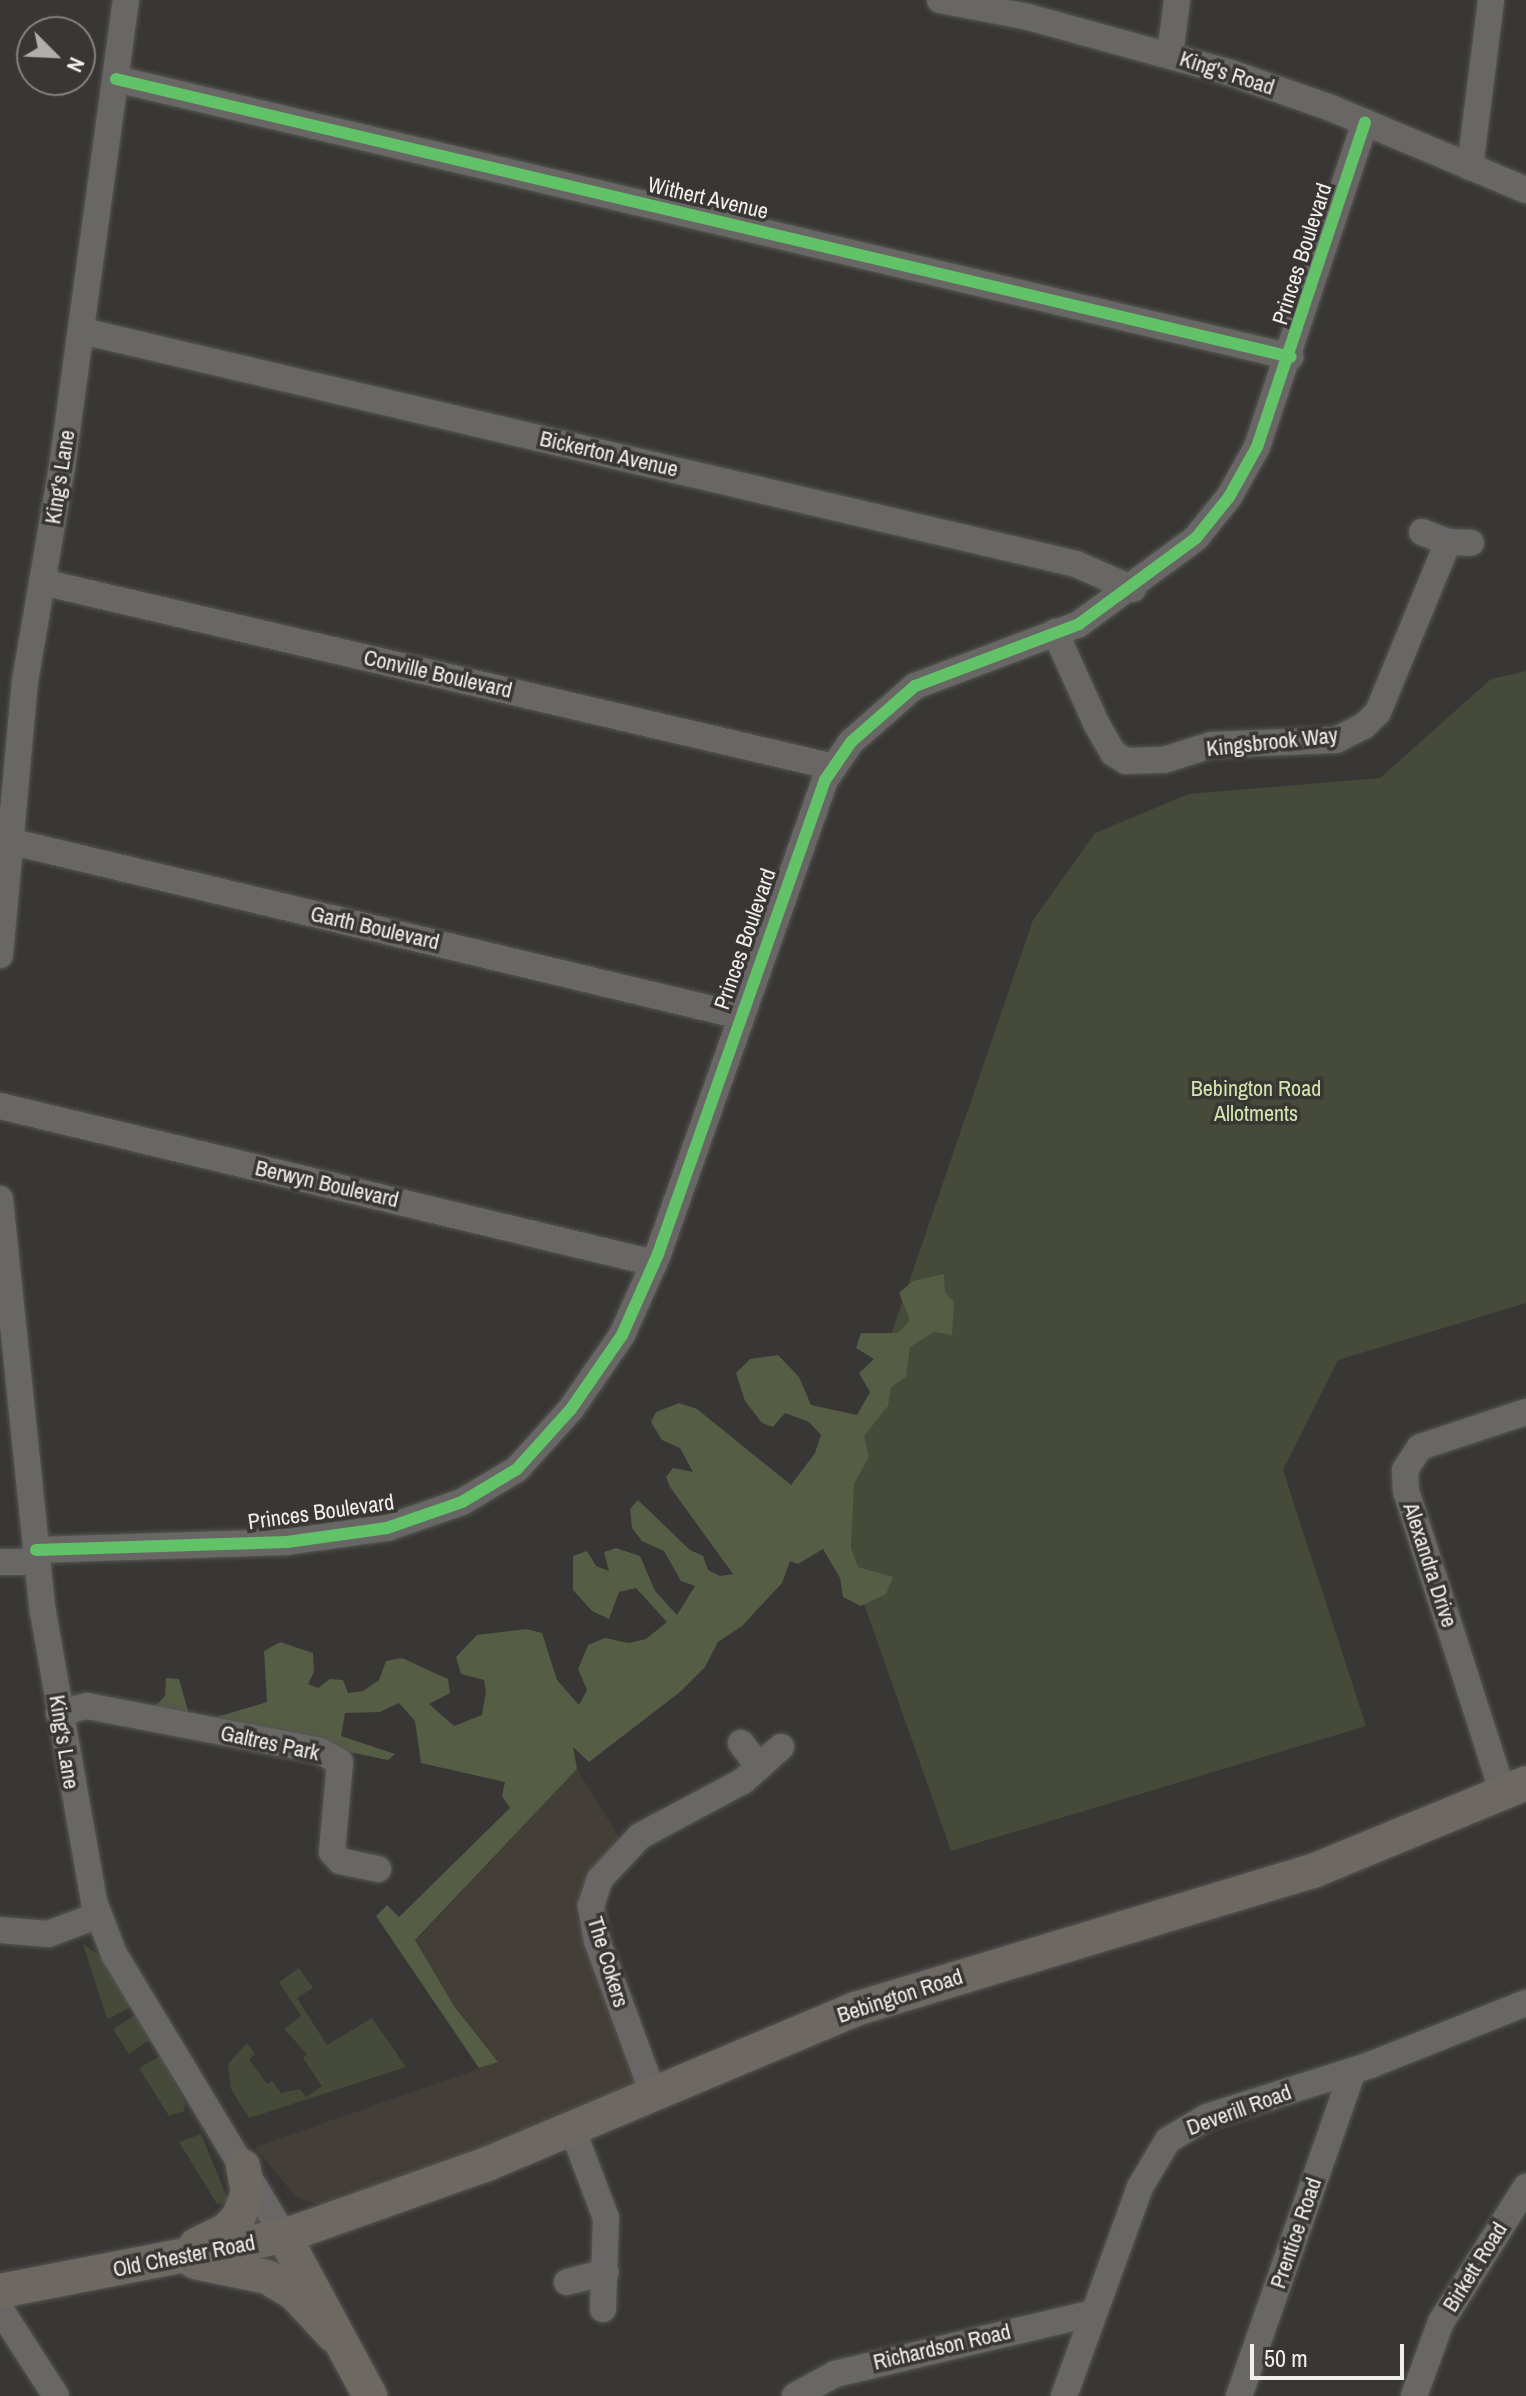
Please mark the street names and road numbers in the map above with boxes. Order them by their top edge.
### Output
street label: King's Road [1176,45,1278,101]
street label: Withert Avenue [645,171,771,225]
street label: Princes Boulevard [1267,180,1337,328]
street label: Bickerton Avenue [537,425,681,483]
street label: King's Lane [40,428,80,526]
street label: Conville Boulevard [361,644,515,704]
street label: Kingsbrook Way [1205,722,1339,762]
street label: Princes Boulevard [709,865,781,1013]
street label: Garth Boulevard [308,900,442,956]
street label: Berwyn Boulevard [253,1155,401,1213]
street label: Princes Boulevard [246,1489,396,1535]
street label: Alexandra Drive [1397,1499,1463,1631]
street label: King's Lane [44,1693,84,1791]
street label: Galtres Park [218,1720,322,1766]
street label: The Cokers [582,1914,634,2010]
street label: Bebington Road [834,1963,966,2029]
street label: Deverill Road [1183,2079,1295,2141]
street label: Prentice Road [1265,2174,1327,2292]
street label: Birkett Road [1437,2217,1513,2317]
street label: Old Chester Road [111,2229,257,2283]
street label: Richardson Road [871,2318,1013,2376]

